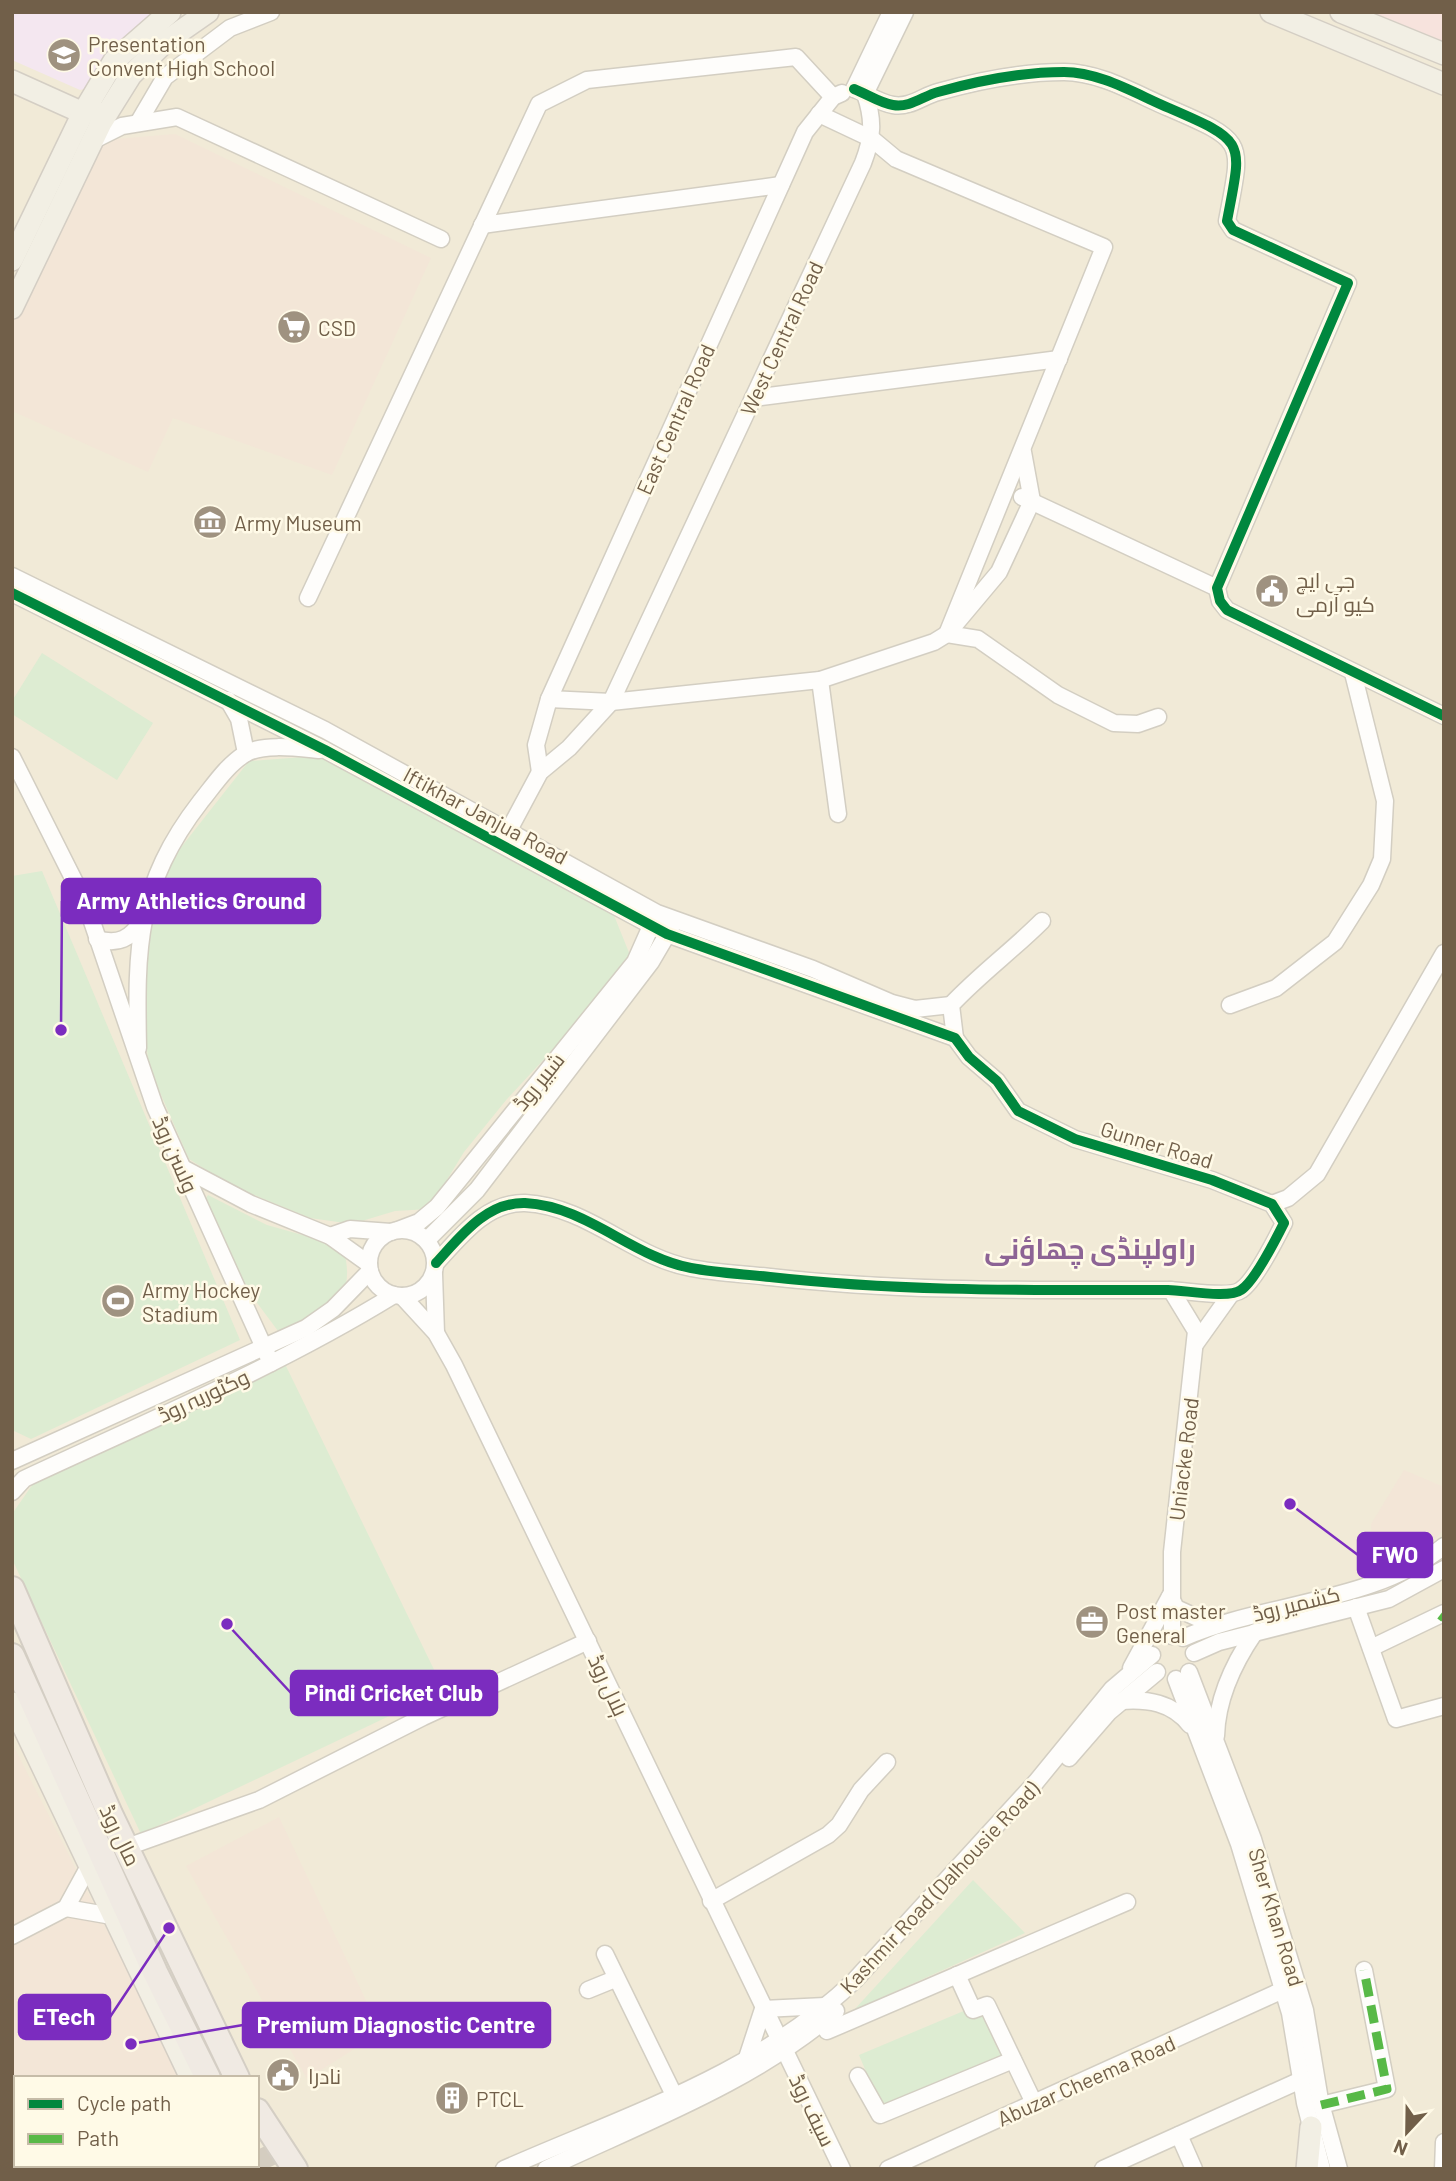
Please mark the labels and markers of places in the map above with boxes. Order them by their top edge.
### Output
place label: Presentation Convent High School [88,31,275,80]
school or university icon: Presentation Convent High School [45,36,83,74]
supermarket icon: CSD [275,308,313,346]
place label: CSD [318,315,356,340]
museum icon: Army Museum [191,503,229,541]
place label: Army Museum [234,510,362,535]
place label: جی ایچ کیو آرمی [1296,567,1375,618]
public building icon: جی ایچ کیو آرمی [1253,572,1291,610]
callout: Army Athletics Ground [62,879,320,923]
place label: Army Hockey Stadium [142,1277,261,1326]
sports icon: Army Hockey Stadium [99,1282,137,1320]
callout: FWO [1358,1533,1432,1577]
place label: Post master General [1116,1598,1226,1647]
office icon: Post master General [1073,1603,1111,1641]
callout: Pindi Cricket Club [291,1671,497,1715]
callout: ETech [19,1995,110,2039]
callout: Premium Diagnostic Centre [243,2003,550,2047]
public building icon: نادرا [264,2056,302,2094]
place label: نادرا [308,2063,341,2089]
building icon: PTCL [433,2079,471,2117]
place label: PTCL [476,2086,524,2111]

